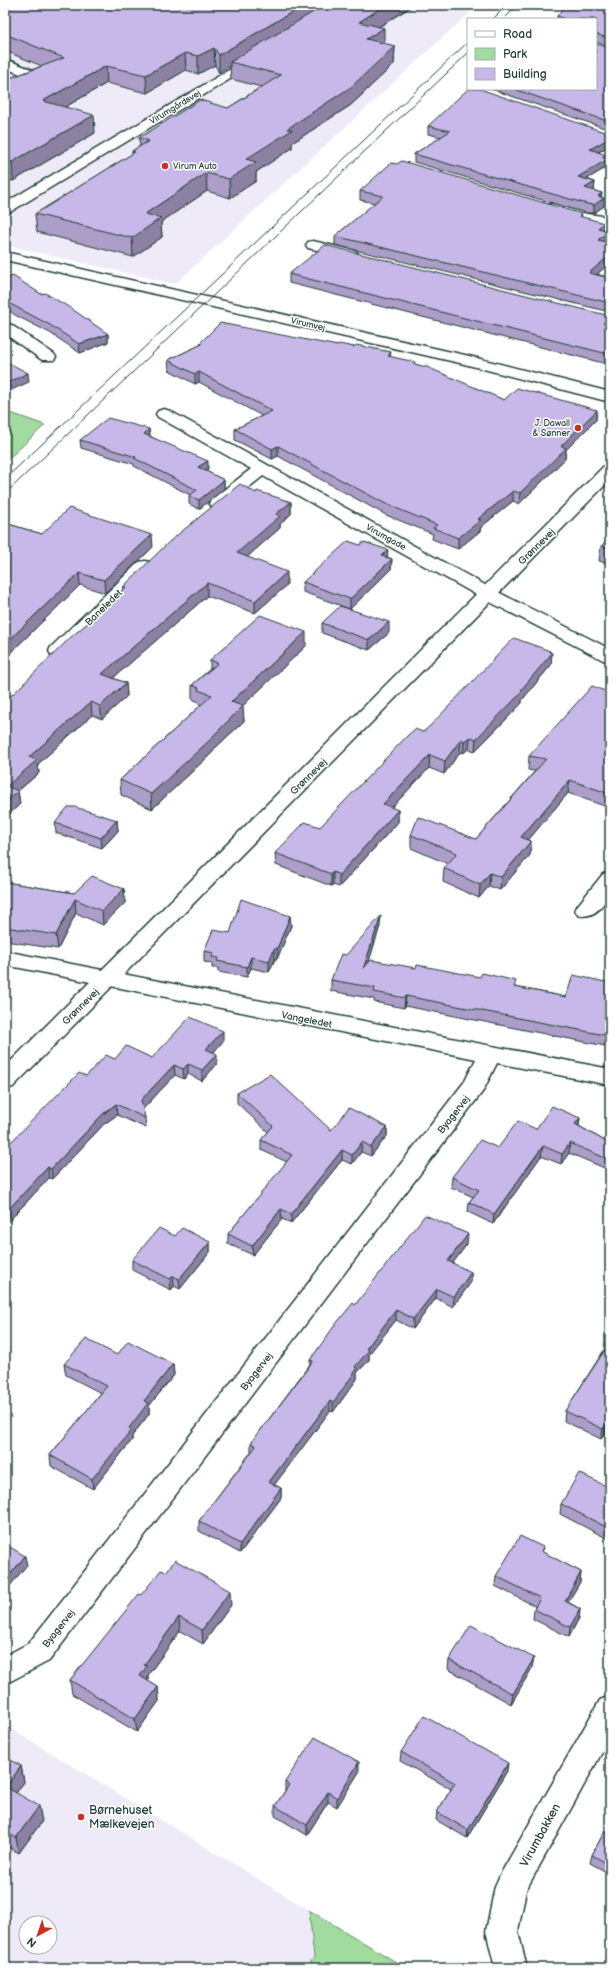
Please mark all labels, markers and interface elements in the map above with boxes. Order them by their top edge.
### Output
legend [467,18,597,90]
text: Road [503,27,532,42]
text: Park [503,47,527,62]
text: Building [503,67,547,82]
street label: Virumgårdsvej [148,88,203,127]
marker: Virum Auto [160,161,170,171]
place label: Virum Auto [173,161,217,172]
street label: Virumvej [290,315,326,334]
place label: J. Dawall & Sønner [533,418,571,439]
marker: J. Dawall & Sønner [573,423,583,433]
street label: Virumgade [364,522,408,553]
street label: Grønnevej [516,526,557,567]
street label: Baneledet [83,587,125,628]
street label: Grønnevej [288,756,329,797]
street label: Grønnevej [60,986,101,1027]
street label: Vangeledet [281,1009,333,1031]
street label: Byagervej [435,1093,472,1136]
street label: Byagervej [238,1350,275,1393]
street label: Byagervej [40,1607,77,1650]
street label: Virumbakken [517,1801,564,1870]
place label: Børnehuset Mælkevejen [89,1803,155,1832]
marker: Børnehuset Mælkevejen [76,1812,86,1822]
north arrow [18,1915,58,1955]
text: N [25,1935,39,1950]

